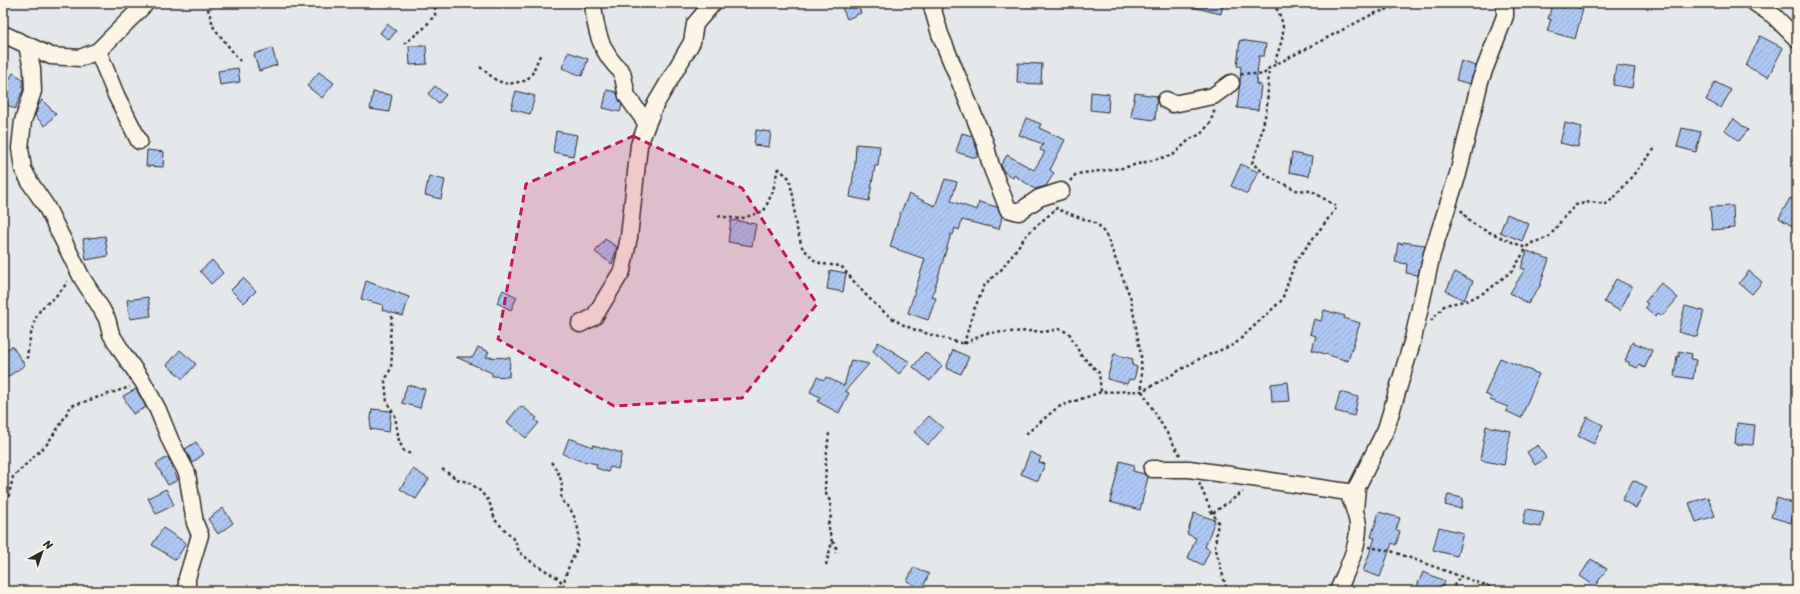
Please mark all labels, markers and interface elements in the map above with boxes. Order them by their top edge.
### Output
north arrow [22,532,62,572]
text: N [38,534,57,555]

